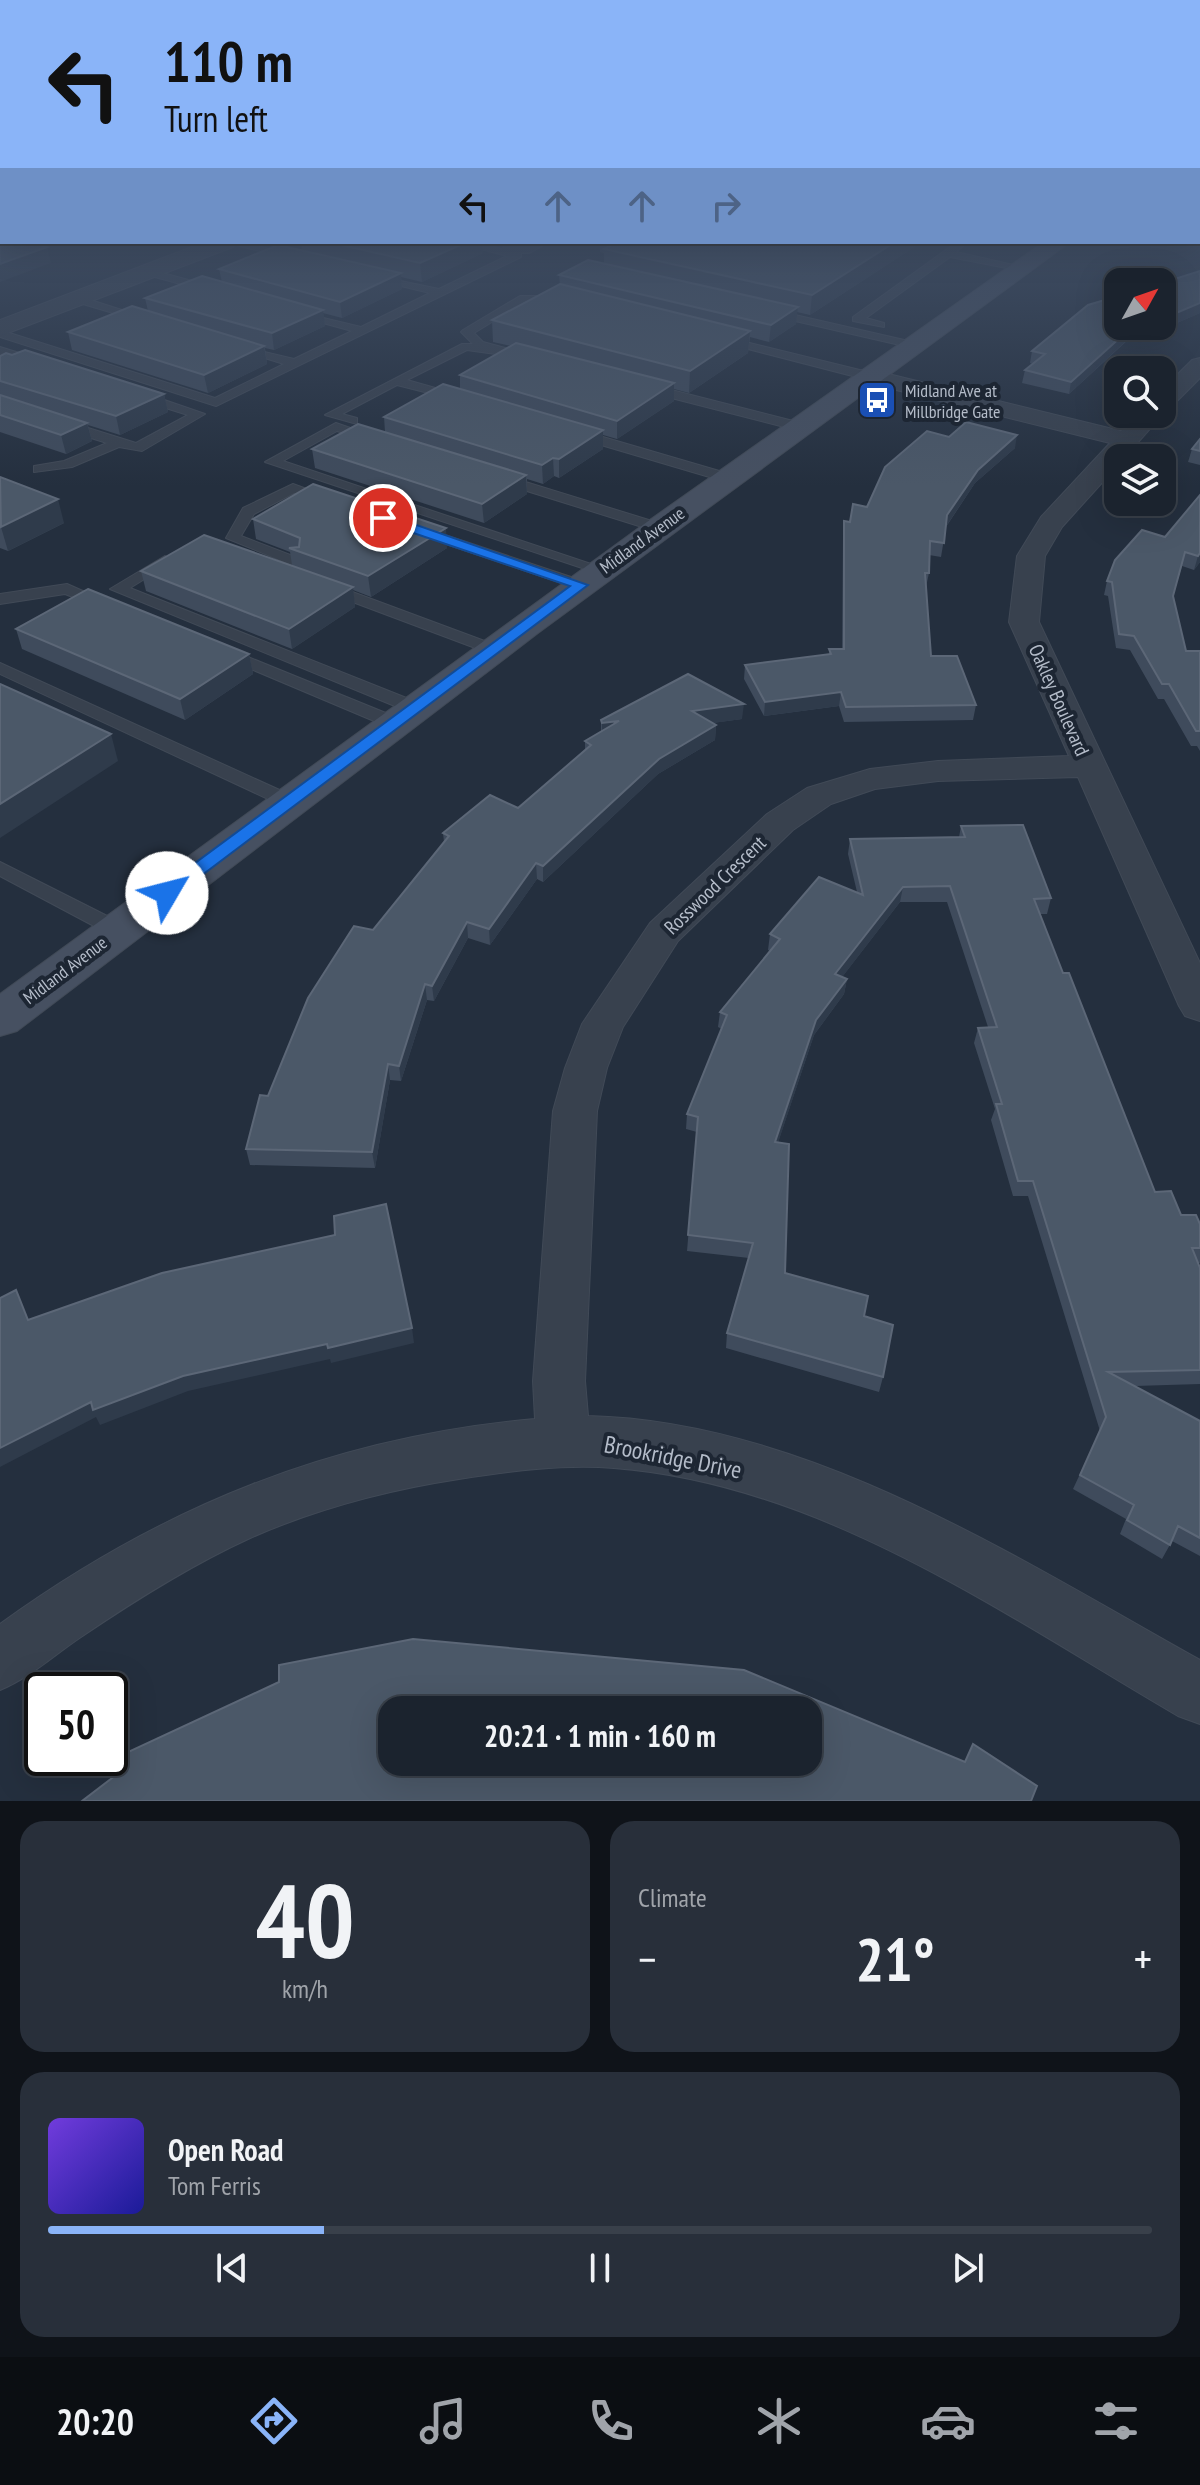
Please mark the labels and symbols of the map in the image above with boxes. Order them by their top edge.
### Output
north arrow [1104,268,1176,340]
bus stop icon: Midland Ave at Millbridge Gate [856,379,898,421]
place label: Midland Ave at Millbridge Gate [905,379,1001,423]
pin [349,484,417,552]
street label: Midland Avenue [595,502,689,578]
street label: Oakley Boulevard [1023,640,1095,760]
street label: Rosswood Crescent [659,830,772,940]
position arrow [125,851,209,935]
street label: Midland Avenue [19,931,111,1009]
street label: Brookridge Drive [602,1429,744,1485]
speed limit sign: 50 [24,1672,128,1776]

